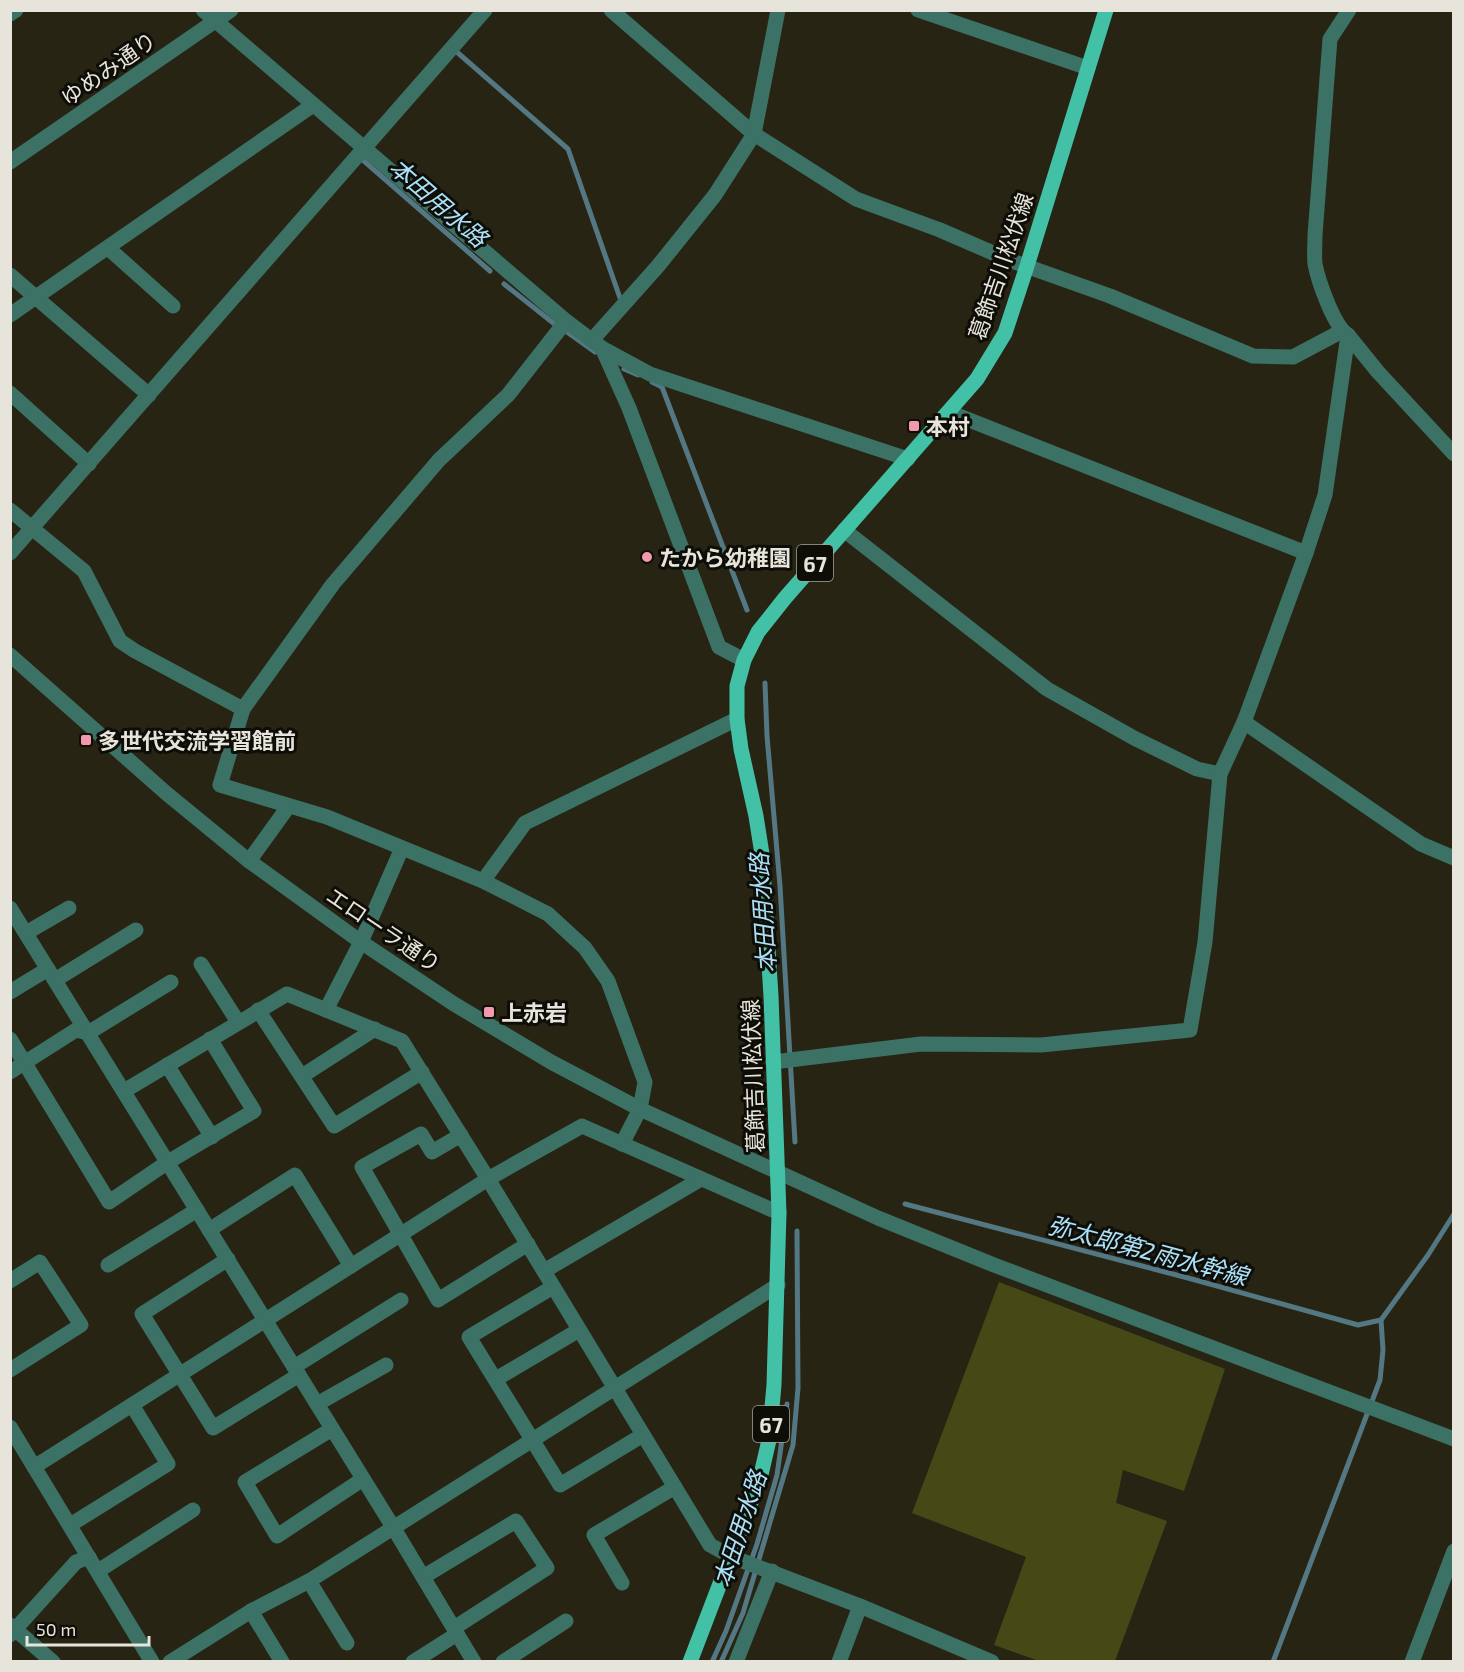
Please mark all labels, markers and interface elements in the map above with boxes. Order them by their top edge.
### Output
street label: ゆめみ通り [55,26,161,110]
water label: 本田用水路 [384,152,495,254]
street label: 葛飾吉川松伏線 [963,189,1037,343]
place label: 本村 [926,413,970,439]
marker: 本村 [907,419,921,433]
place label: たから幼稚園 [659,544,791,570]
road number: 67 [797,545,833,581]
marker: たから幼稚園 [640,550,654,564]
place label: 多世代交流学習館前 [98,727,296,753]
marker: 多世代交流学習館前 [79,733,93,747]
water label: 本田用水路 [743,850,781,974]
street label: エローラ通り [322,881,446,977]
place label: 上赤岩 [501,999,567,1025]
street label: 葛飾吉川松伏線 [736,999,768,1153]
marker: 上赤岩 [482,1005,496,1019]
water label: 弥太郎第2雨水幹線 [1045,1209,1254,1291]
road number: 67 [753,1406,789,1442]
water label: 本田用水路 [707,1466,772,1591]
scale bar [27,1609,148,1647]
text: 50 m [36,1618,76,1640]

